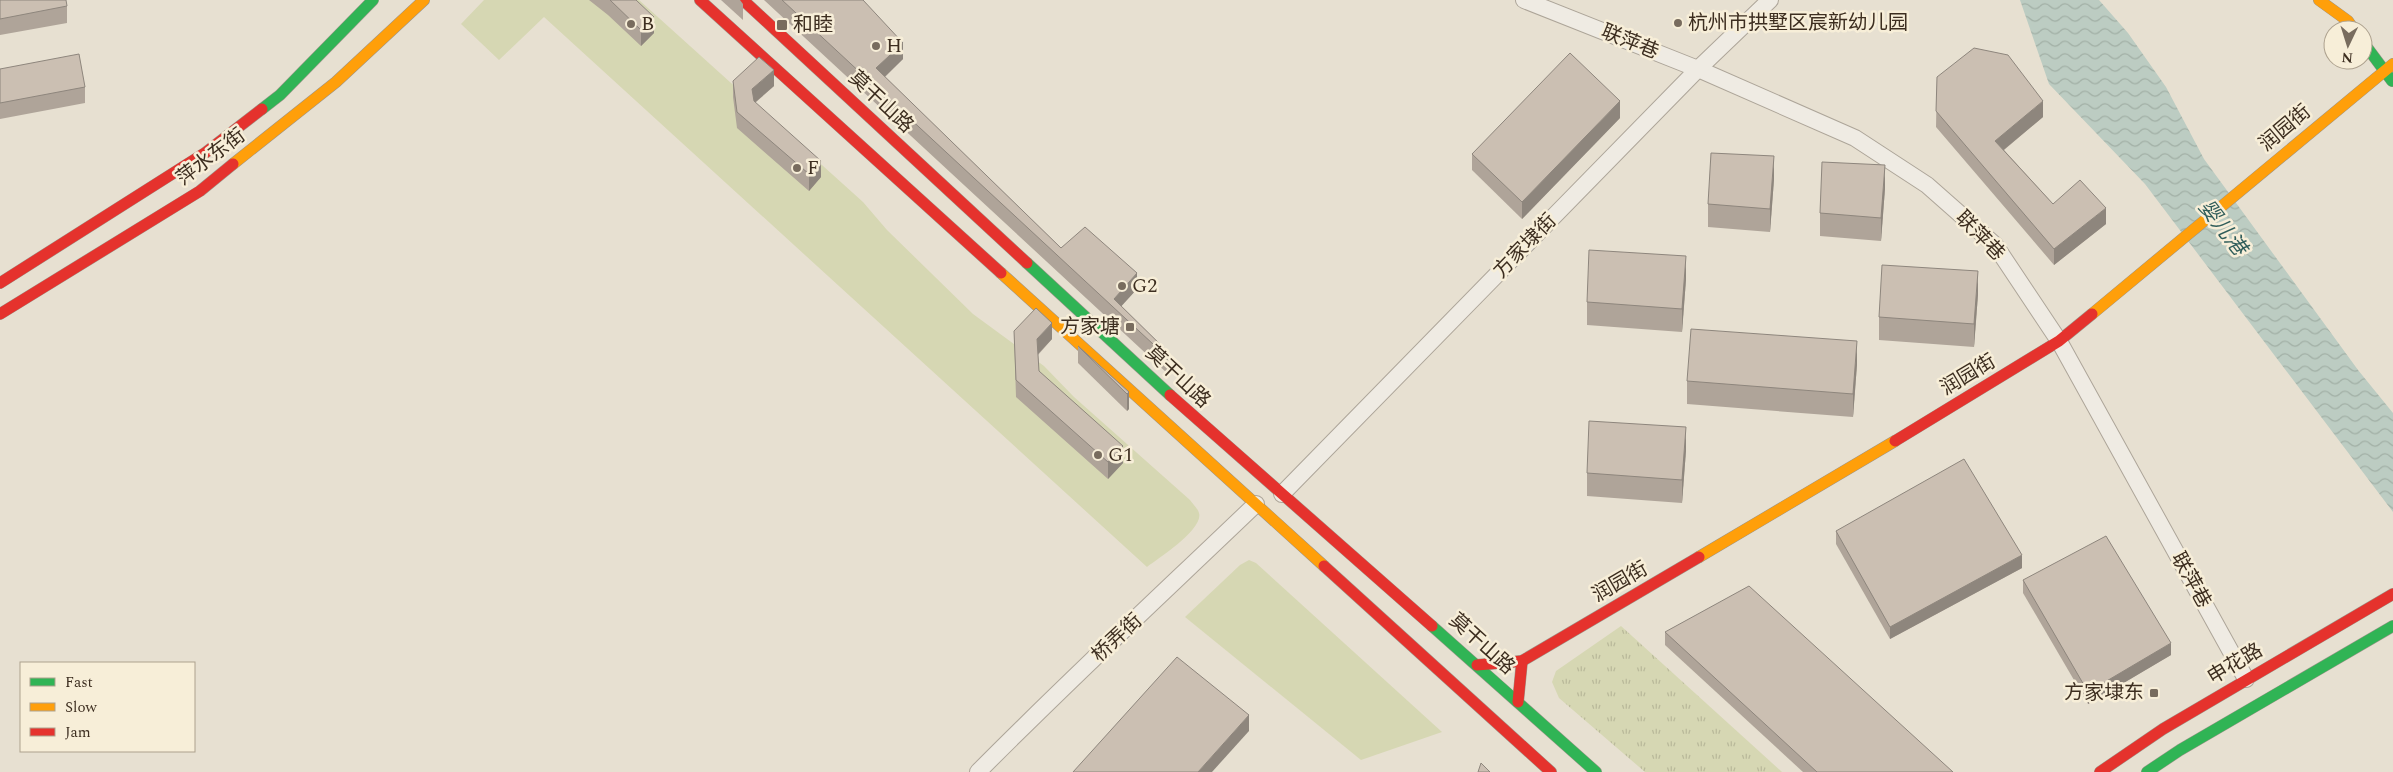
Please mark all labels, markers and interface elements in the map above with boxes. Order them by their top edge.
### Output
place label: 杭州市拱墅区宸新幼儿园 [1688,8,1908,38]
place label: B [641,9,654,39]
place label: 和睦 [793,10,833,40]
street label: 联萍巷 [1597,17,1663,67]
marker: 杭州市拱墅区宸新幼儿园 [1672,17,1684,29]
marker: B [625,18,637,30]
marker: 和睦 [775,18,789,32]
north arrow [2323,20,2373,70]
place label: H [886,31,902,61]
marker: H [870,40,882,52]
text: N [2341,47,2354,68]
street label: 莫干山路 [842,64,920,140]
street label: 润园街 [2252,97,2318,159]
street label: 萍水东街 [170,121,252,193]
place label: F [807,153,819,183]
marker: F [791,162,803,174]
water label: 婴儿港 [2190,193,2256,265]
street label: 联萍巷 [1948,204,2012,268]
street label: 方家埭街 [1486,207,1564,285]
place label: G2 [1132,271,1157,301]
marker: G2 [1116,280,1128,292]
place label: 方家塘 [1060,312,1120,342]
marker: 方家塘 [1124,321,1136,333]
street label: 莫干山路 [1139,339,1217,415]
street label: 润园街 [1935,347,2001,403]
place label: G1 [1108,440,1133,470]
marker: G1 [1092,449,1104,461]
street label: 联萍巷 [2163,546,2219,614]
street label: 润园街 [1587,554,1653,610]
street label: 莫干山路 [1442,606,1522,682]
street label: 桥弄街 [1085,607,1149,669]
street label: 申花路 [2202,636,2268,692]
legend [20,662,195,752]
text: Fast [65,671,93,694]
place label: 方家埭东 [2064,678,2144,708]
marker: 方家埭东 [2148,687,2160,699]
text: Slow [65,696,97,719]
text: Jam [65,721,91,744]

